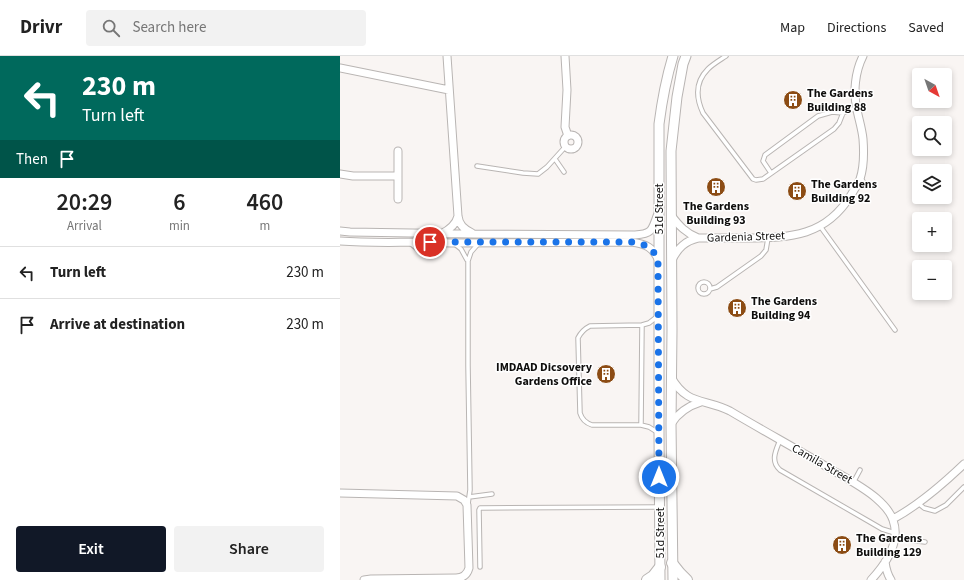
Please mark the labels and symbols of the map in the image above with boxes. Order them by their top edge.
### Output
north arrow [912,68,952,108]
place label: The Gardens Building 88 [807,85,873,116]
building icon: The Gardens Building 88 [782,89,804,111]
building icon: The Gardens Building 93 [705,176,727,198]
place label: The Gardens Building 92 [811,176,877,207]
building icon: The Gardens Building 92 [786,180,808,202]
street label: 51d Street [651,183,668,235]
place label: The Gardens Building 93 [683,198,749,229]
pin [413,225,447,259]
street label: Gardenia Street [707,227,785,247]
place label: The Gardens Building 94 [751,293,817,324]
building icon: The Gardens Building 94 [726,297,748,319]
place label: IMDAAD Dicsovery Gardens Office [496,359,593,390]
building icon: IMDAAD Dicsovery Gardens Office [595,363,617,385]
street label: Camila Street [789,440,855,488]
position arrow [638,456,680,498]
street label: 51d Street [652,507,669,559]
place label: The Gardens Building 129 [856,530,922,561]
building icon: The Gardens Building 129 [831,534,853,556]

